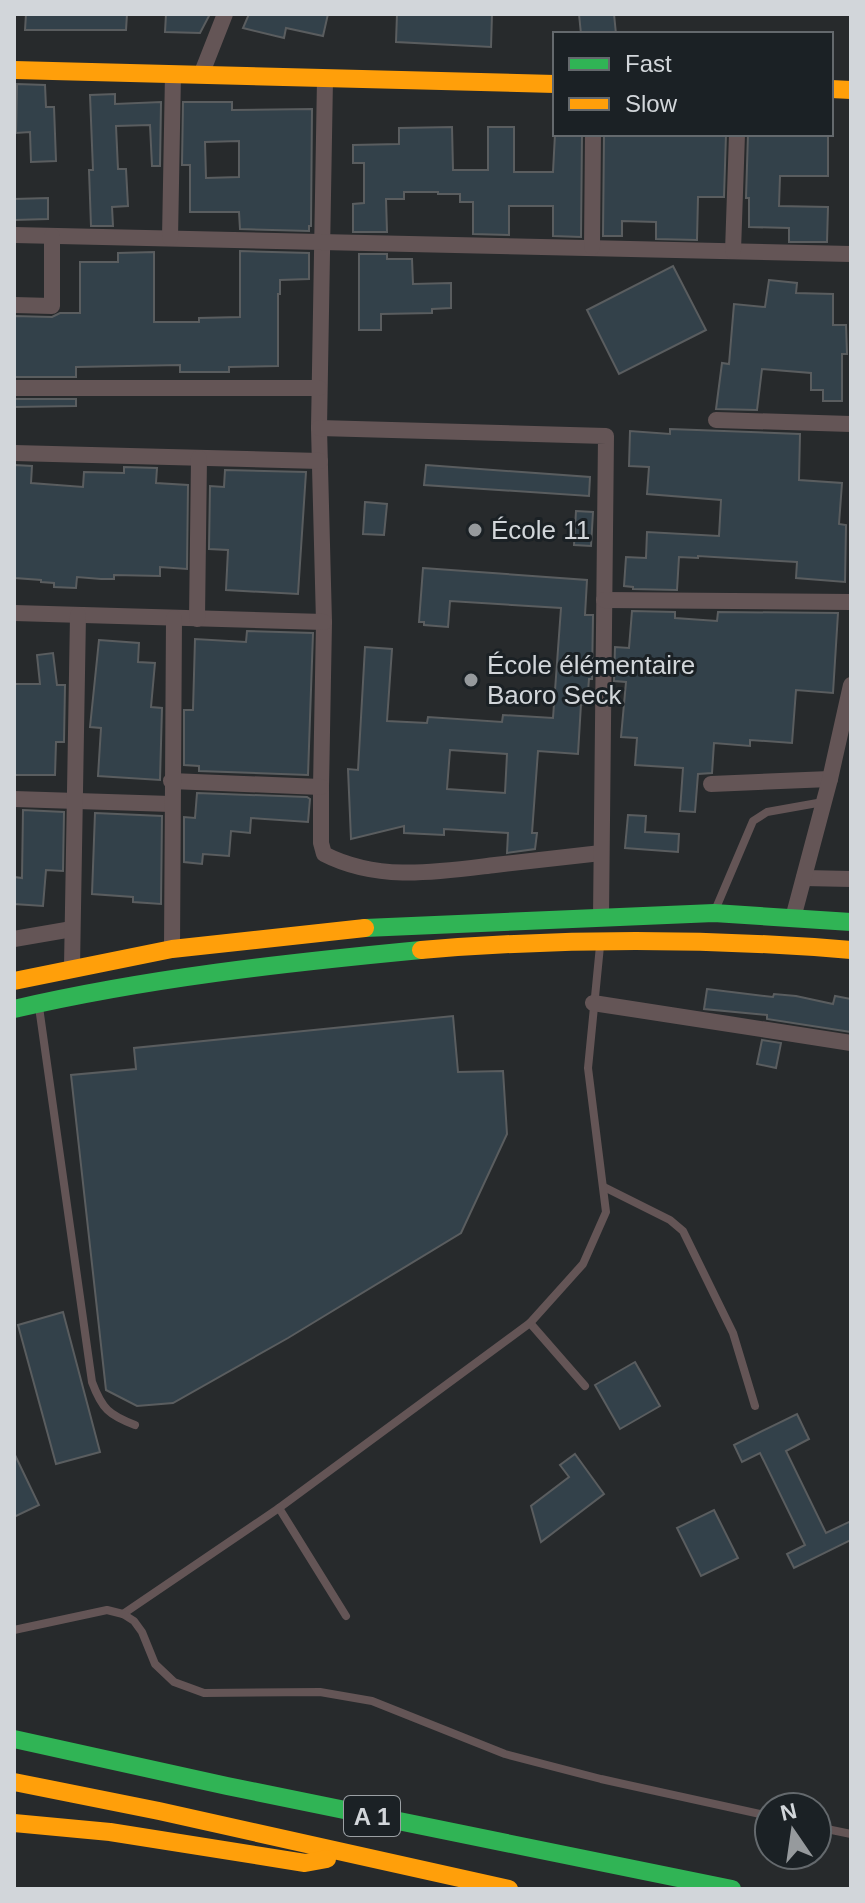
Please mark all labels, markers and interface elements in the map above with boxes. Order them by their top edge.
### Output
legend [553,32,833,136]
text: Fast [625,50,672,77]
text: Slow [625,90,678,117]
place label: École 11 [491,515,590,545]
marker: École 11 [466,521,484,539]
place label: École élémentaire Baoro Seck [487,650,695,710]
marker: École élémentaire Baoro Seck [462,671,480,689]
north arrow [753,1791,833,1871]
road number: A 1 [344,1796,400,1836]
text: N [778,1798,799,1826]

